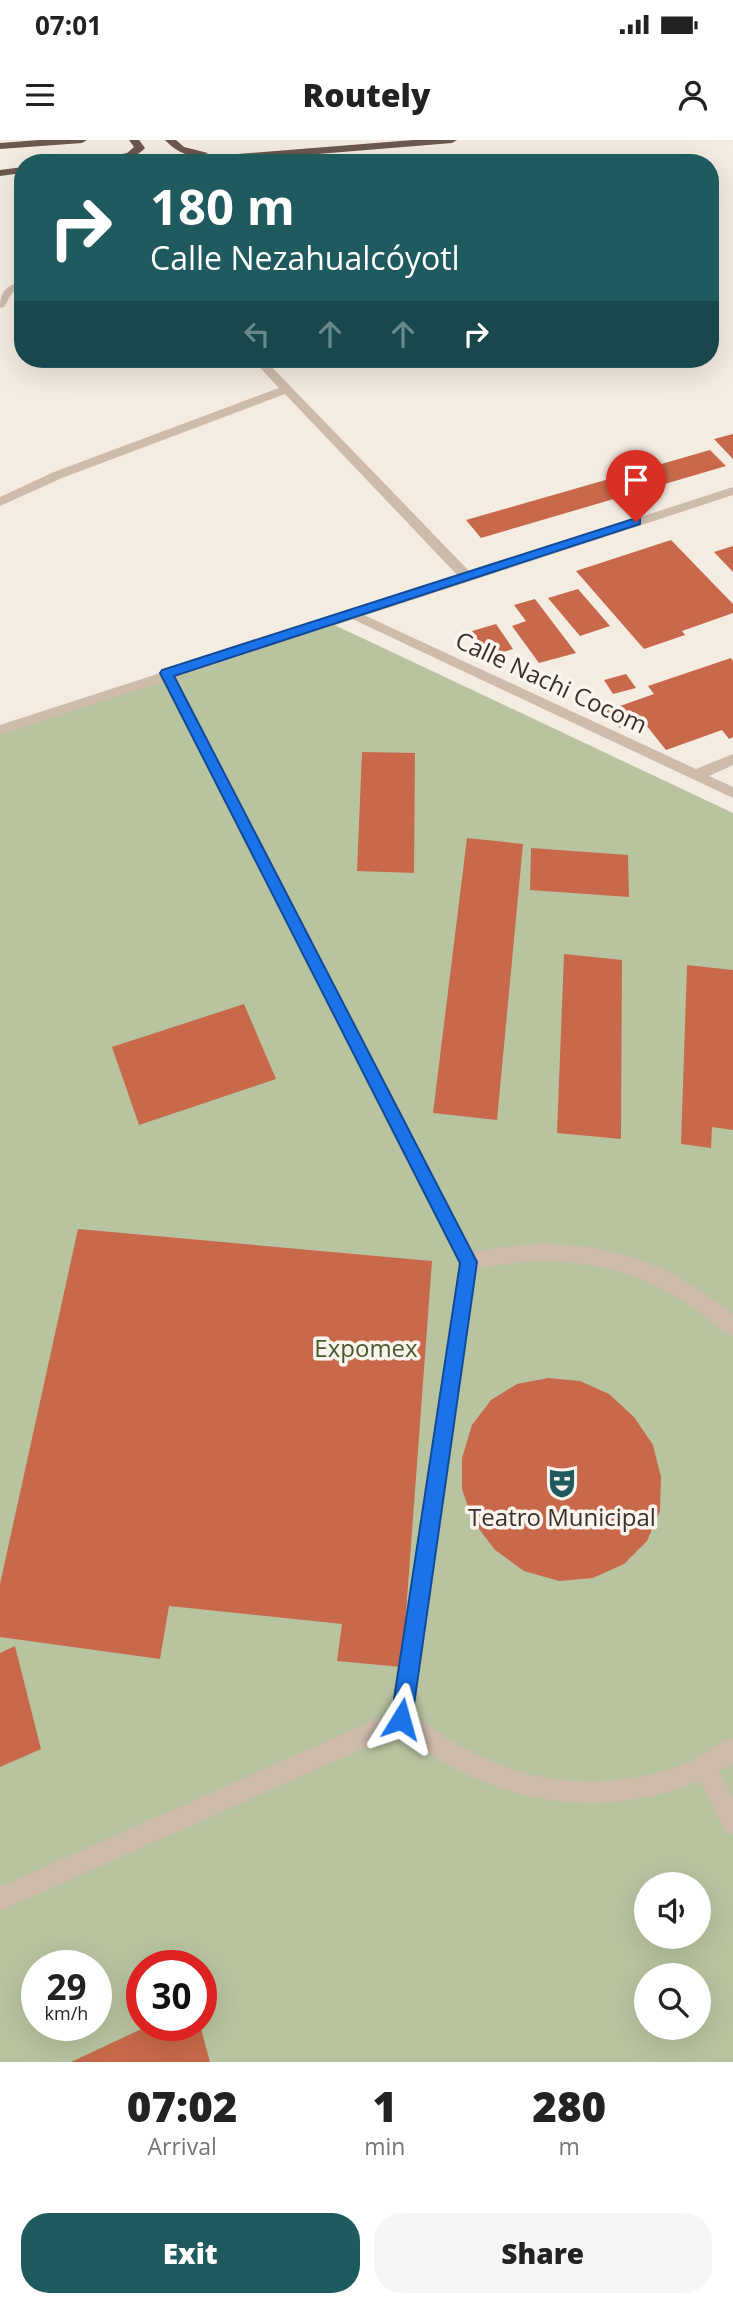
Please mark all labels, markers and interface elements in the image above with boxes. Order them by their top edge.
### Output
text: 07:01 [35,7,102,43]
text: Routely [303,73,430,116]
icon: menu [21,76,59,114]
icon: person [674,76,712,114]
text: 180 m [150,173,295,239]
icon: right [35,182,126,273]
text: Calle Nezahualcóyotl [150,236,460,279]
icon: left [238,315,276,353]
icon: ahead [311,315,349,353]
icon: ahead [384,315,422,353]
icon: right [457,315,495,353]
pin [606,450,666,522]
icon: arrive [617,461,655,499]
street label: Calle Nachi Cocom [450,623,653,741]
park label: Expomex [314,1331,418,1364]
theatre icon: Teatro Municipal [545,1466,579,1500]
place label: Teatro Municipal [468,1500,656,1533]
position arrow [364,1682,438,1756]
map controls [634,1872,711,2040]
button: sound [634,1872,711,1949]
speed limit sign: 30 [126,1950,217,2041]
text: 29 [46,1963,87,2010]
button: search [634,1963,711,2040]
text: km/h [45,2001,88,2025]
text: 07:02 [127,2077,237,2134]
text: 1 [373,2077,397,2134]
text: 280 [532,2077,606,2134]
text: Arrival [148,2130,217,2162]
text: min [364,2130,405,2162]
text: m [559,2130,580,2162]
button: Exit [21,2213,360,2293]
button: Share [374,2213,712,2293]

